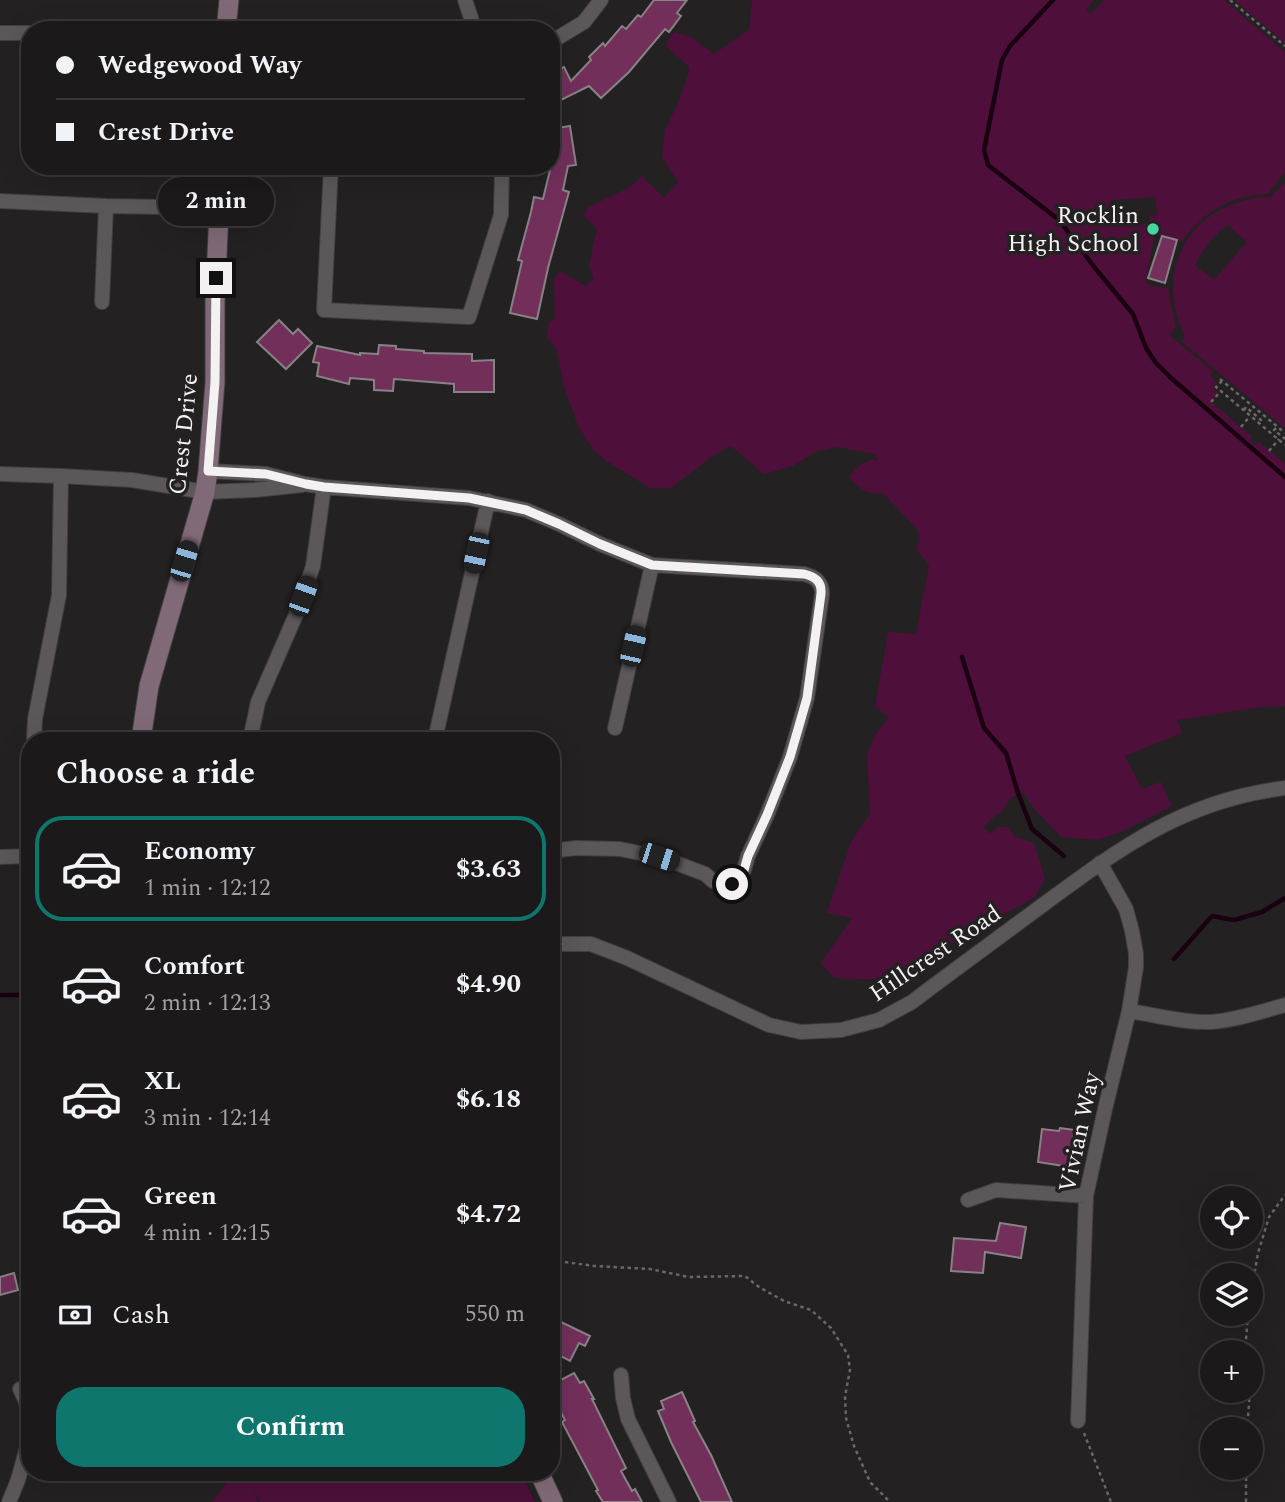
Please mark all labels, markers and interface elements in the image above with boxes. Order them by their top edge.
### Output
text: Wedgewood Way [98,45,301,85]
text: Crest Drive [98,112,234,152]
callout: 2 min [158,176,274,226]
text: 2 min [185,184,247,219]
place label: Rocklin High School [1007,198,1139,262]
marker: Rocklin High School [1145,221,1161,237]
route end [200,262,232,294]
street label: Crest Drive [160,372,208,497]
car [462,530,491,576]
car [168,538,201,584]
car [286,573,321,619]
car [619,623,648,669]
text: Choose a ride [56,749,255,798]
text: Economy [144,831,254,871]
icon: car [60,837,123,900]
car [636,841,683,873]
text: $3.63 [456,849,521,889]
route start [716,868,748,900]
text: 1 min · 12:12 [144,871,271,906]
street label: Hillcrest Road [862,896,1009,1011]
text: Comfort [144,946,245,986]
icon: car [60,952,123,1015]
text: $4.90 [456,964,521,1004]
text: 2 min · 12:13 [144,986,271,1021]
text: XL [144,1061,181,1101]
icon: car [60,1067,123,1130]
street label: Vivian Way [1050,1067,1111,1196]
text: $6.18 [456,1079,521,1119]
text: 3 min · 12:14 [144,1101,271,1136]
text: Green [144,1176,217,1216]
icon: car [60,1182,123,1245]
map controls [1200,1186,1263,1480]
button: locate [1200,1186,1263,1249]
text: $4.72 [456,1194,521,1234]
text: 4 min · 12:15 [144,1216,271,1251]
button: layers [1200,1263,1263,1326]
text: Cash [112,1295,170,1335]
icon: cash [56,1296,94,1334]
text: 550 m [465,1297,525,1332]
button: + [1200,1340,1263,1403]
button: Confirm [56,1387,525,1467]
button: − [1200,1417,1263,1480]

